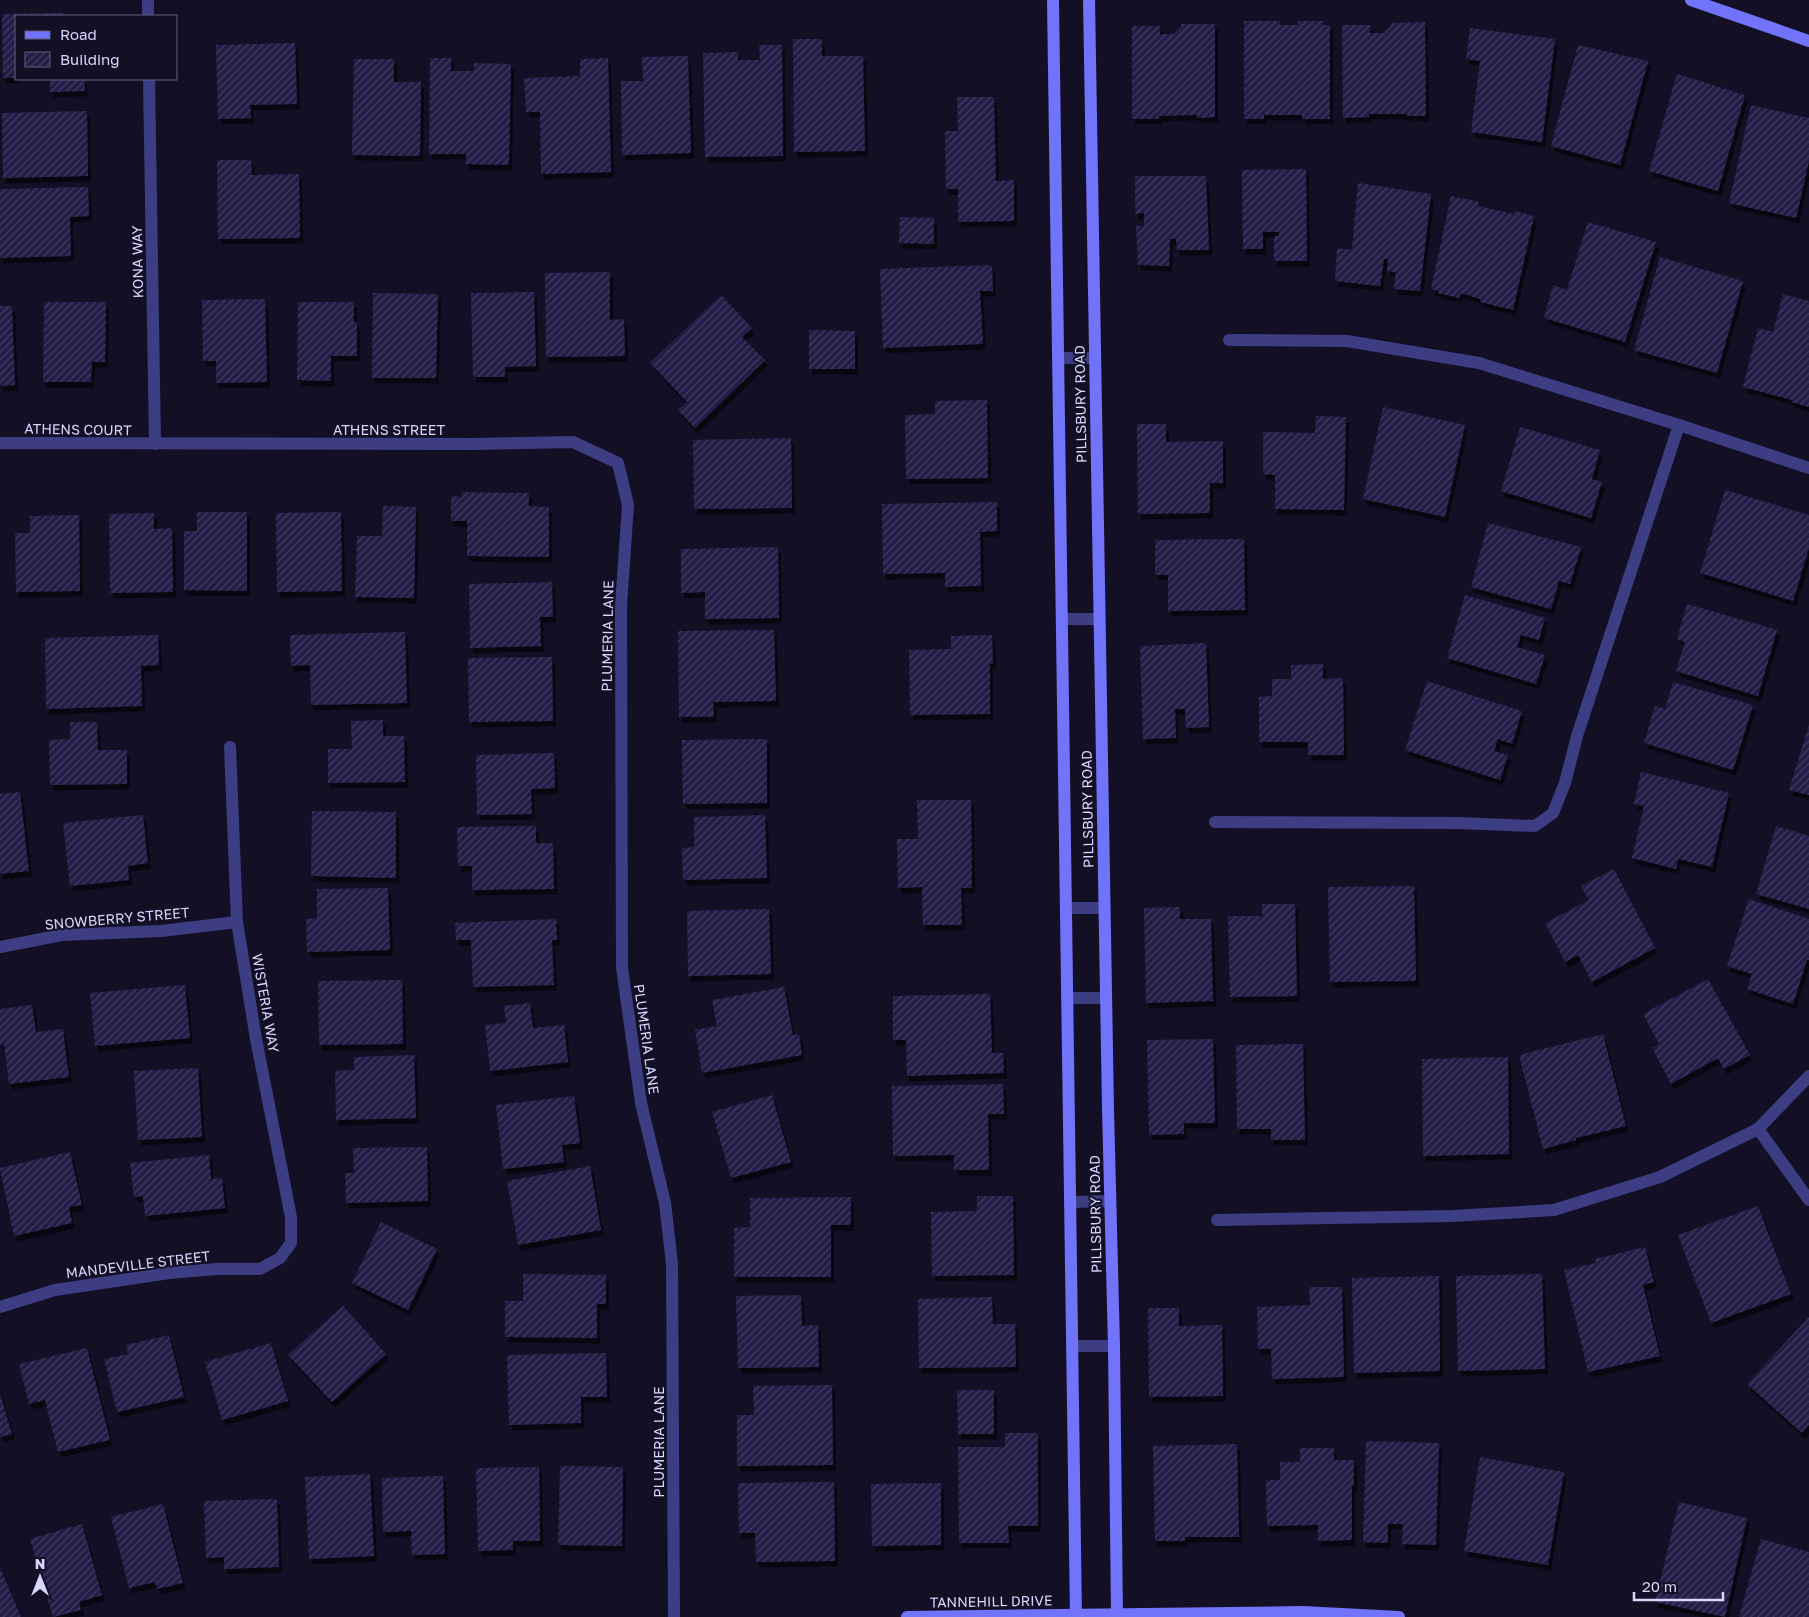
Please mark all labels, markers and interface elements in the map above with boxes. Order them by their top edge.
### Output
legend [15,15,178,80]
text: Road [60,25,97,43]
text: Building [60,50,120,68]
street label: KONA WAY [128,225,146,299]
street label: PILLSBURY ROAD [1070,345,1090,463]
street label: ATHENS COURT [24,420,132,438]
street label: ATHENS STREET [333,421,445,438]
street label: PLUMERIA LANE [598,580,616,692]
street label: PILLSBURY ROAD [1077,750,1097,868]
street label: SNOWBERRY STREET [44,903,190,933]
street label: WISTERIA WAY [249,952,283,1054]
street label: PLUMERIA LANE [631,983,663,1095]
street label: PILLSBURY ROAD [1085,1155,1105,1273]
street label: MANDEVILLE STREET [65,1247,211,1281]
street label: PLUMERIA LANE [650,1386,667,1498]
north arrow [15,1552,65,1602]
text: N [35,1555,45,1572]
scale bar [1634,1570,1723,1602]
text: 20 m [1642,1577,1677,1595]
street label: TANNEHILL DRIVE [929,1591,1053,1611]

